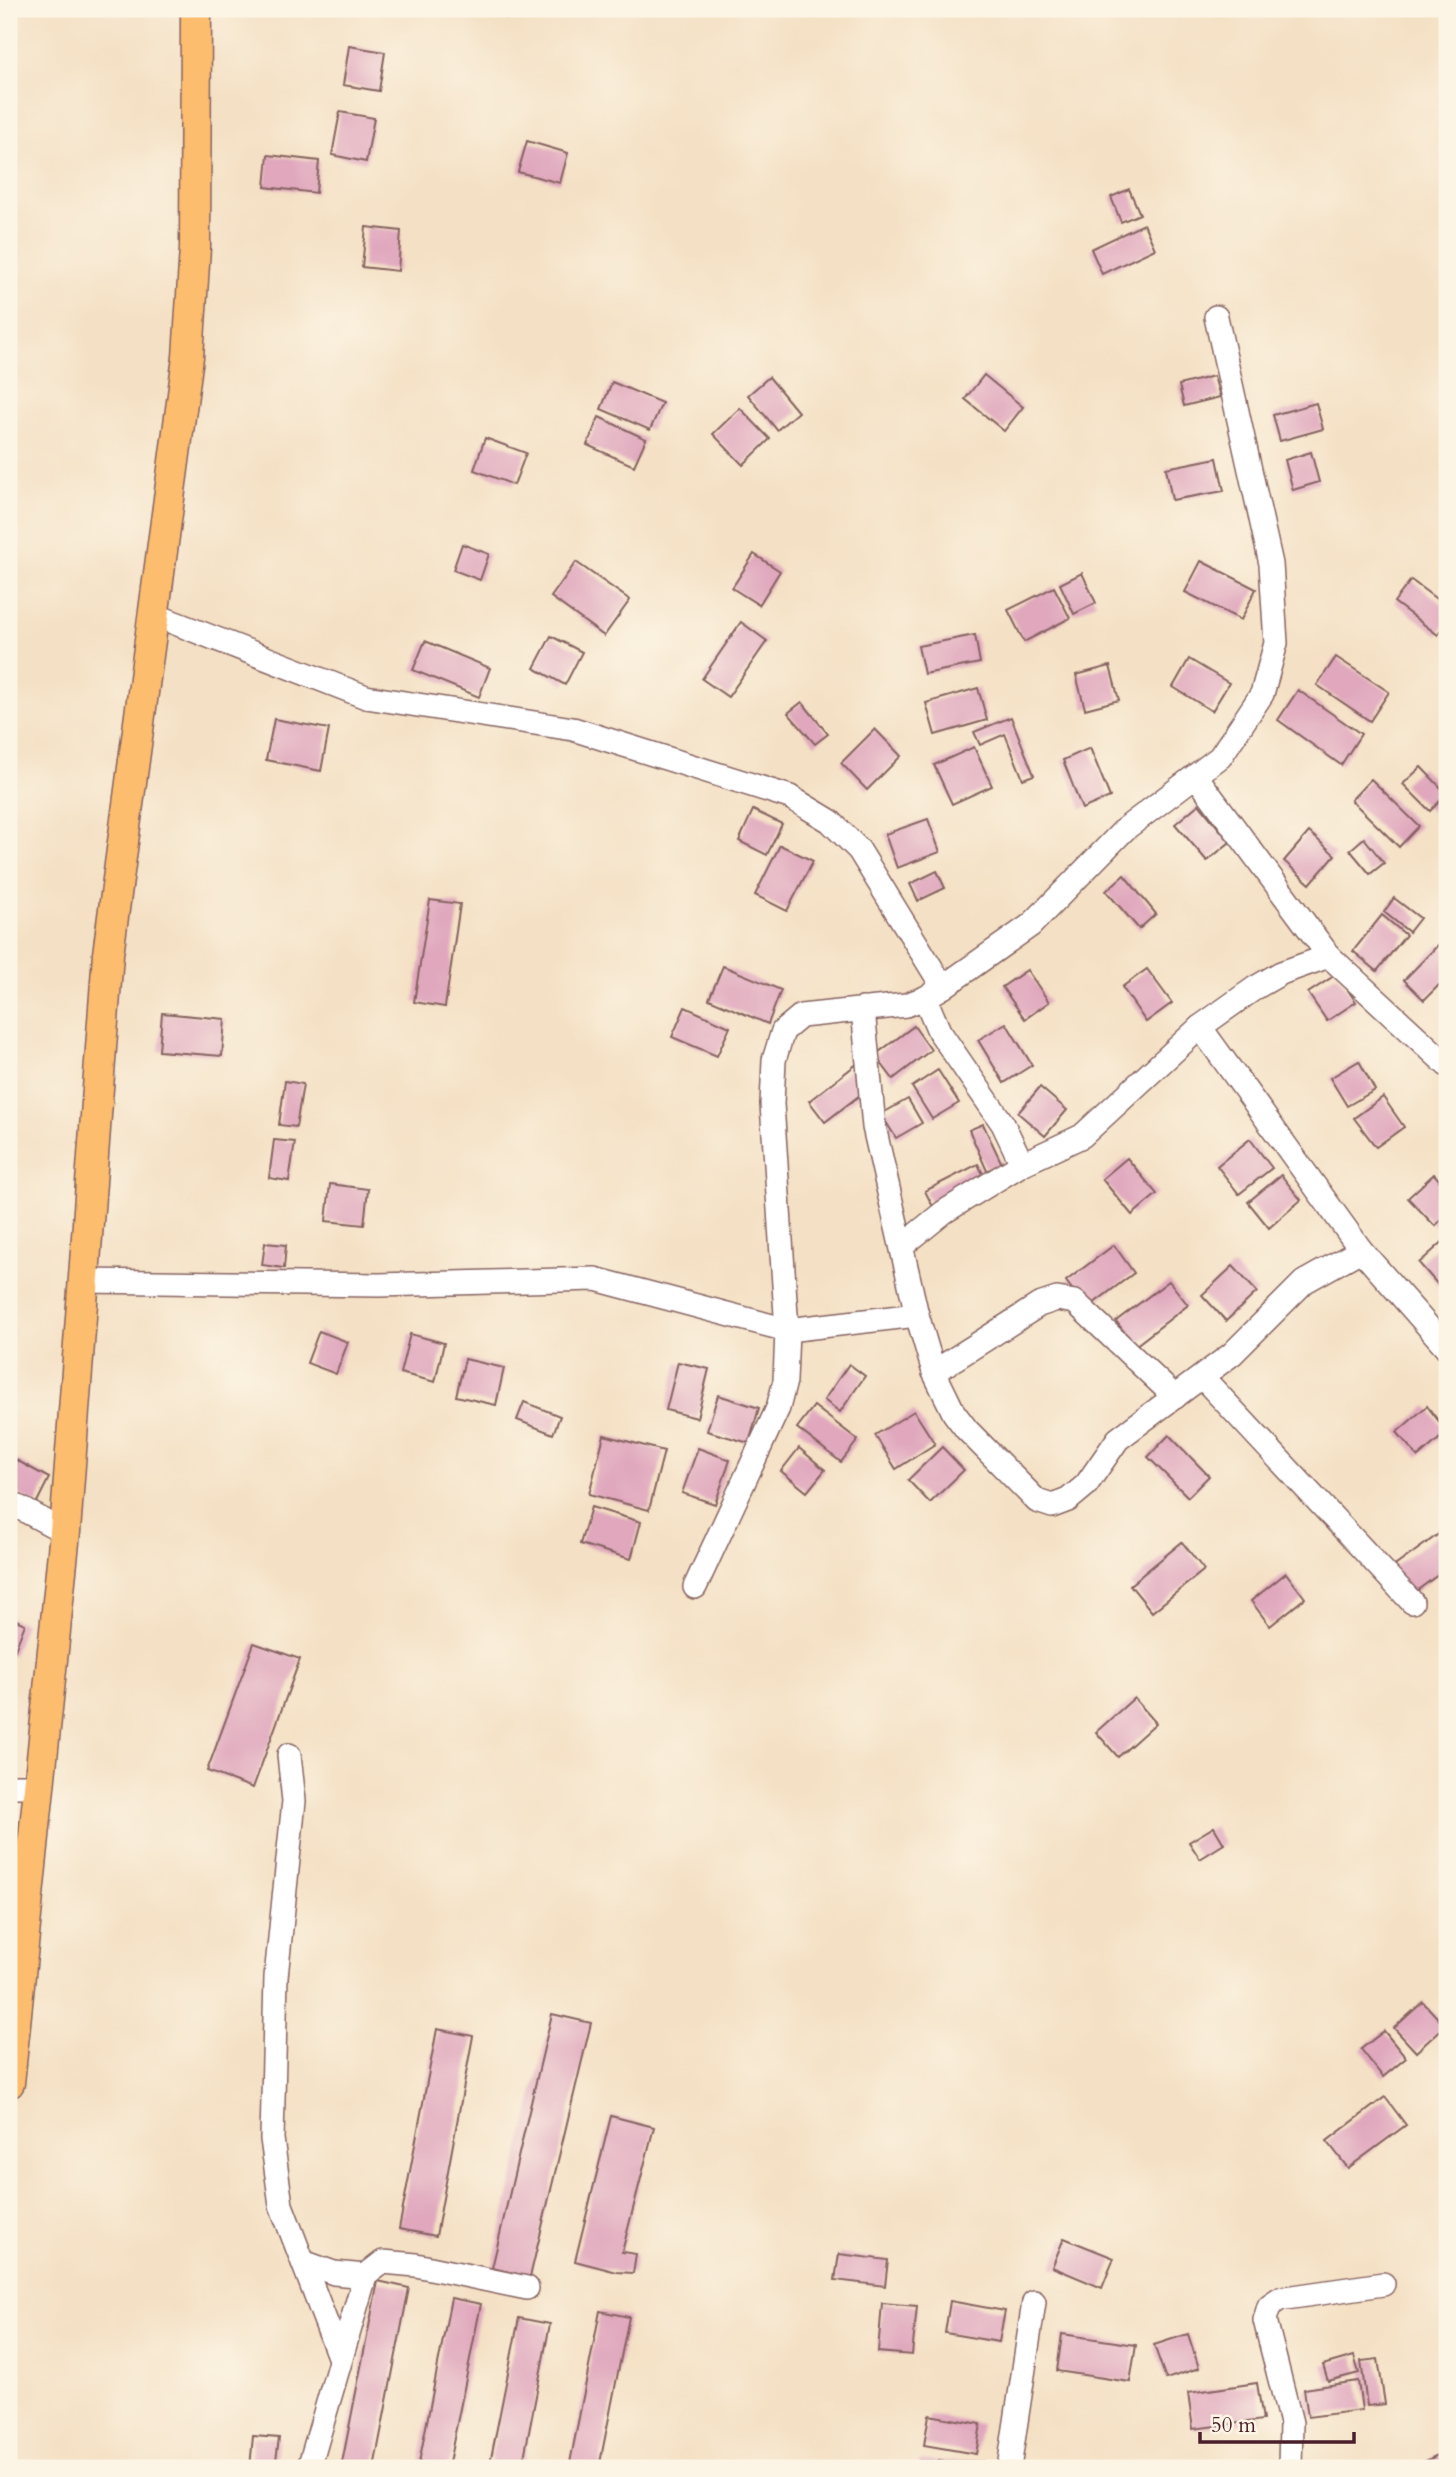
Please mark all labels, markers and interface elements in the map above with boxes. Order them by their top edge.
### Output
scale bar [1200,2400,1354,2444]
text: 50 m [1211,2411,1256,2440]

